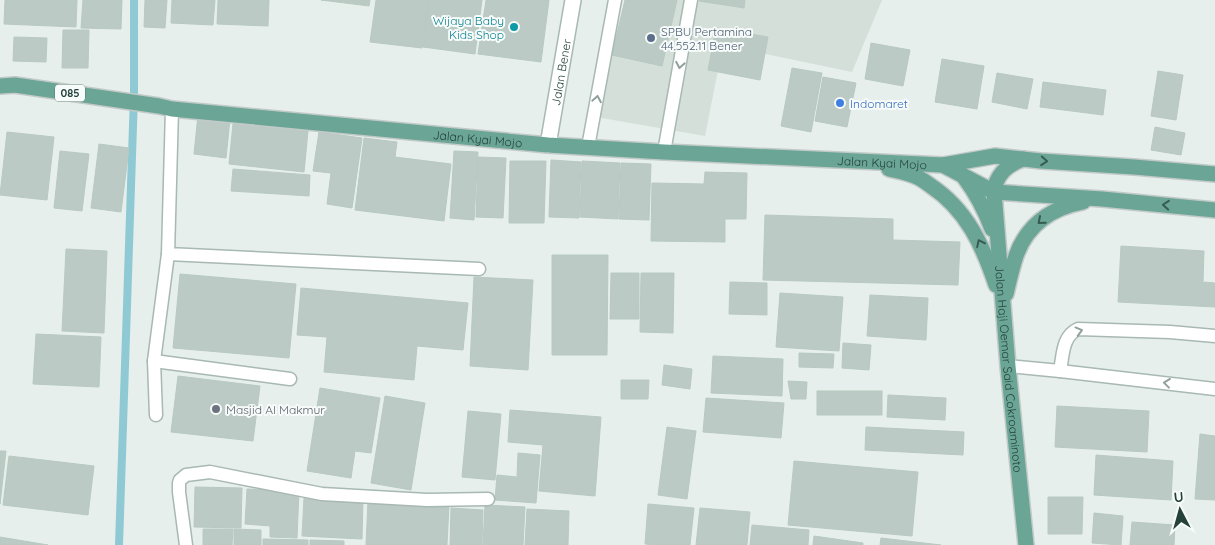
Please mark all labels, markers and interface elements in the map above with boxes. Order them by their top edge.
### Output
place label: Wijaya Baby Kids Shop [433,13,504,42]
marker: Wijaya Baby Kids Shop [508,21,520,33]
place label: SPBU Pertamina 44.552.11 Bener [661,24,752,53]
marker: SPBU Pertamina 44.552.11 Bener [645,32,657,44]
street label: Jalan Bener [547,37,574,107]
one-way arrow [675,61,685,70]
road number: 085 [55,85,85,102]
one-way arrow [591,95,601,104]
place label: Indomaret [850,96,908,111]
marker: Indomaret [834,97,846,109]
street label: Jalan Kyai Mojo [432,127,523,150]
street label: Jalan Kyai Mojo [837,153,927,172]
one-way arrow [1040,155,1048,166]
one-way arrow [1162,200,1170,211]
one-way arrow [1038,215,1047,223]
one-way arrow [976,239,986,248]
street label: Jalan Haji Oemar Said Cokroaminoto [992,264,1026,473]
one-way arrow [1075,326,1083,337]
one-way arrow [1162,378,1170,389]
place label: Masjid Al Makmur [226,402,325,417]
marker: Masjid Al Makmur [210,403,222,415]
north arrow [1155,485,1205,535]
text: U [1173,488,1184,507]

